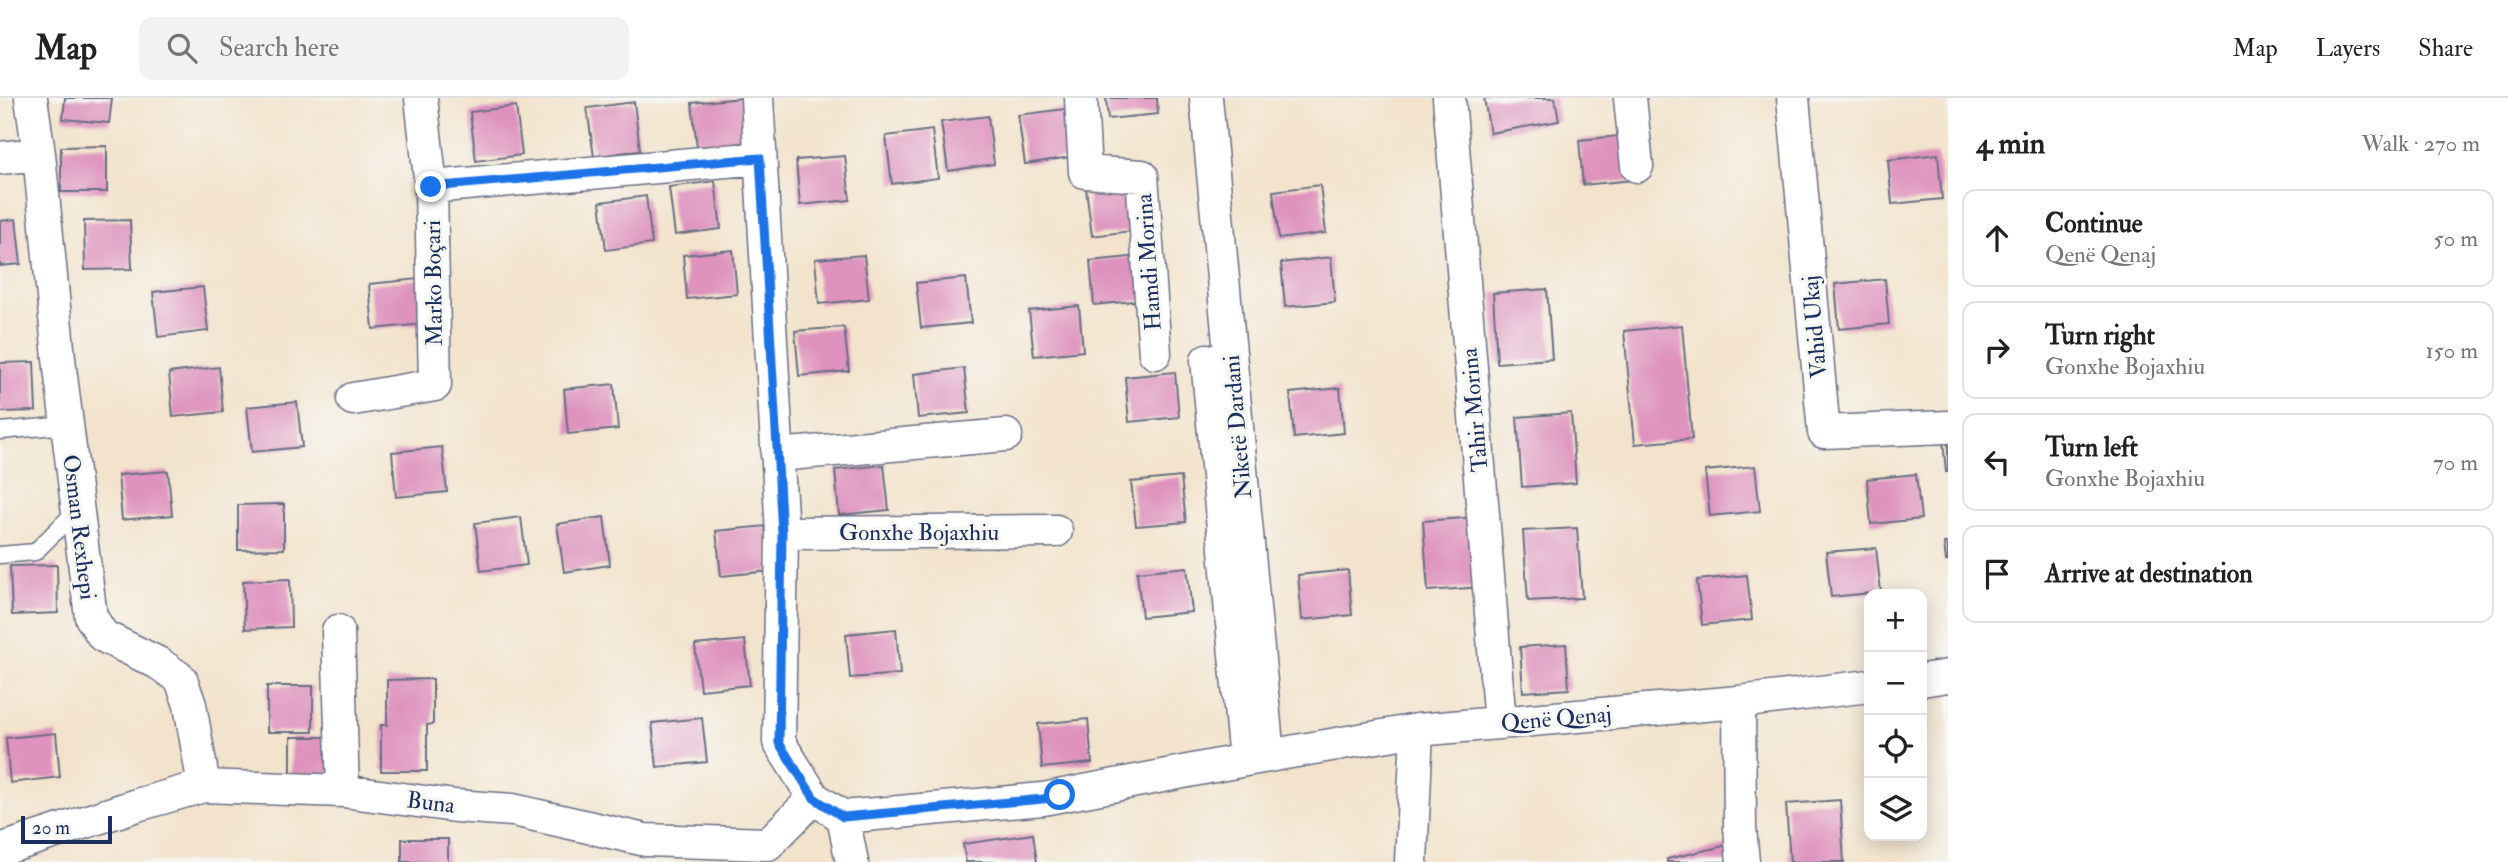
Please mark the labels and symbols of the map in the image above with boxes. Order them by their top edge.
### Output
route end [415,171,446,202]
street label: Hamdi Morina [1129,192,1168,331]
street label: Marko Boçari [418,220,449,346]
street label: Vahid Ukaj [1796,274,1833,379]
street label: Tahir Morina [1455,346,1494,473]
street label: Niketë Dardani [1217,354,1258,500]
street label: Osman Rexhepi [55,453,103,601]
street label: Gonxhe Bojaxhiu [839,518,999,547]
street label: Qenë Qenaj [1499,699,1613,738]
route start [1044,779,1075,810]
street label: Buna [405,785,457,820]
scale bar [21,813,112,845]

